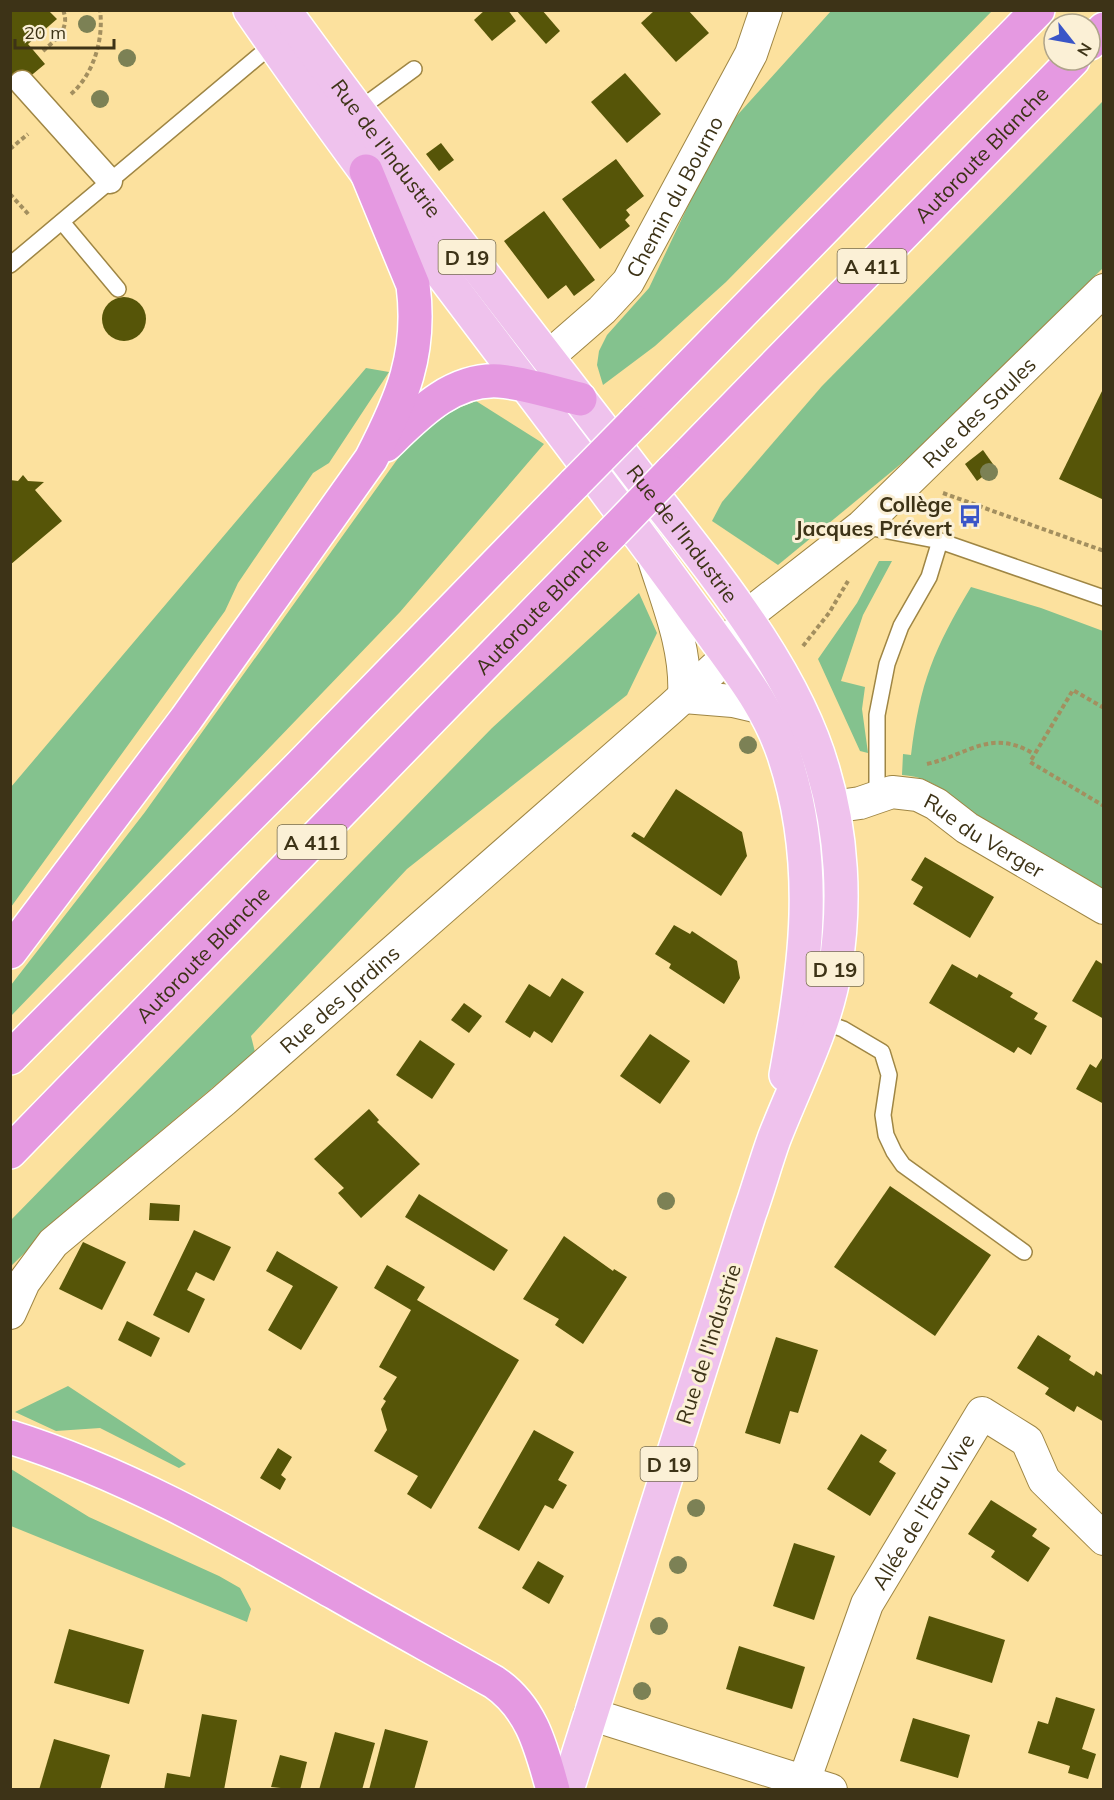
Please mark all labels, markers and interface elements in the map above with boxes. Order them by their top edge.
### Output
scale bar [15,12,114,50]
north arrow [1042,12,1102,72]
text: 20 m [24,21,66,44]
text: N [1073,39,1097,60]
street label: Rue de l'Industrie [326,74,447,222]
street label: Autoroute Blanche [909,80,1054,228]
street label: Chemin du Bourno [620,111,728,282]
road number: D 19 [438,240,496,274]
road number: A 411 [838,249,906,283]
street label: Rue des Saules [917,351,1041,473]
street label: Rue de l'Industrie [621,459,744,607]
place label: Collège Jacques Prévert [795,491,952,541]
bus stop icon: Collège Jacques Prévert [957,503,983,529]
street label: Autoroute Blanche [469,532,614,680]
street label: Rue du Verger [920,787,1049,883]
road number: A 411 [278,825,346,859]
street label: Autoroute Blanche [130,880,275,1028]
street label: Rue des Jardins [274,939,405,1058]
road number: D 19 [806,952,864,986]
street label: Rue de l'Industrie [670,1261,746,1427]
street label: Allée de l'Eau Vive [866,1429,980,1594]
road number: D 19 [640,1447,698,1481]

